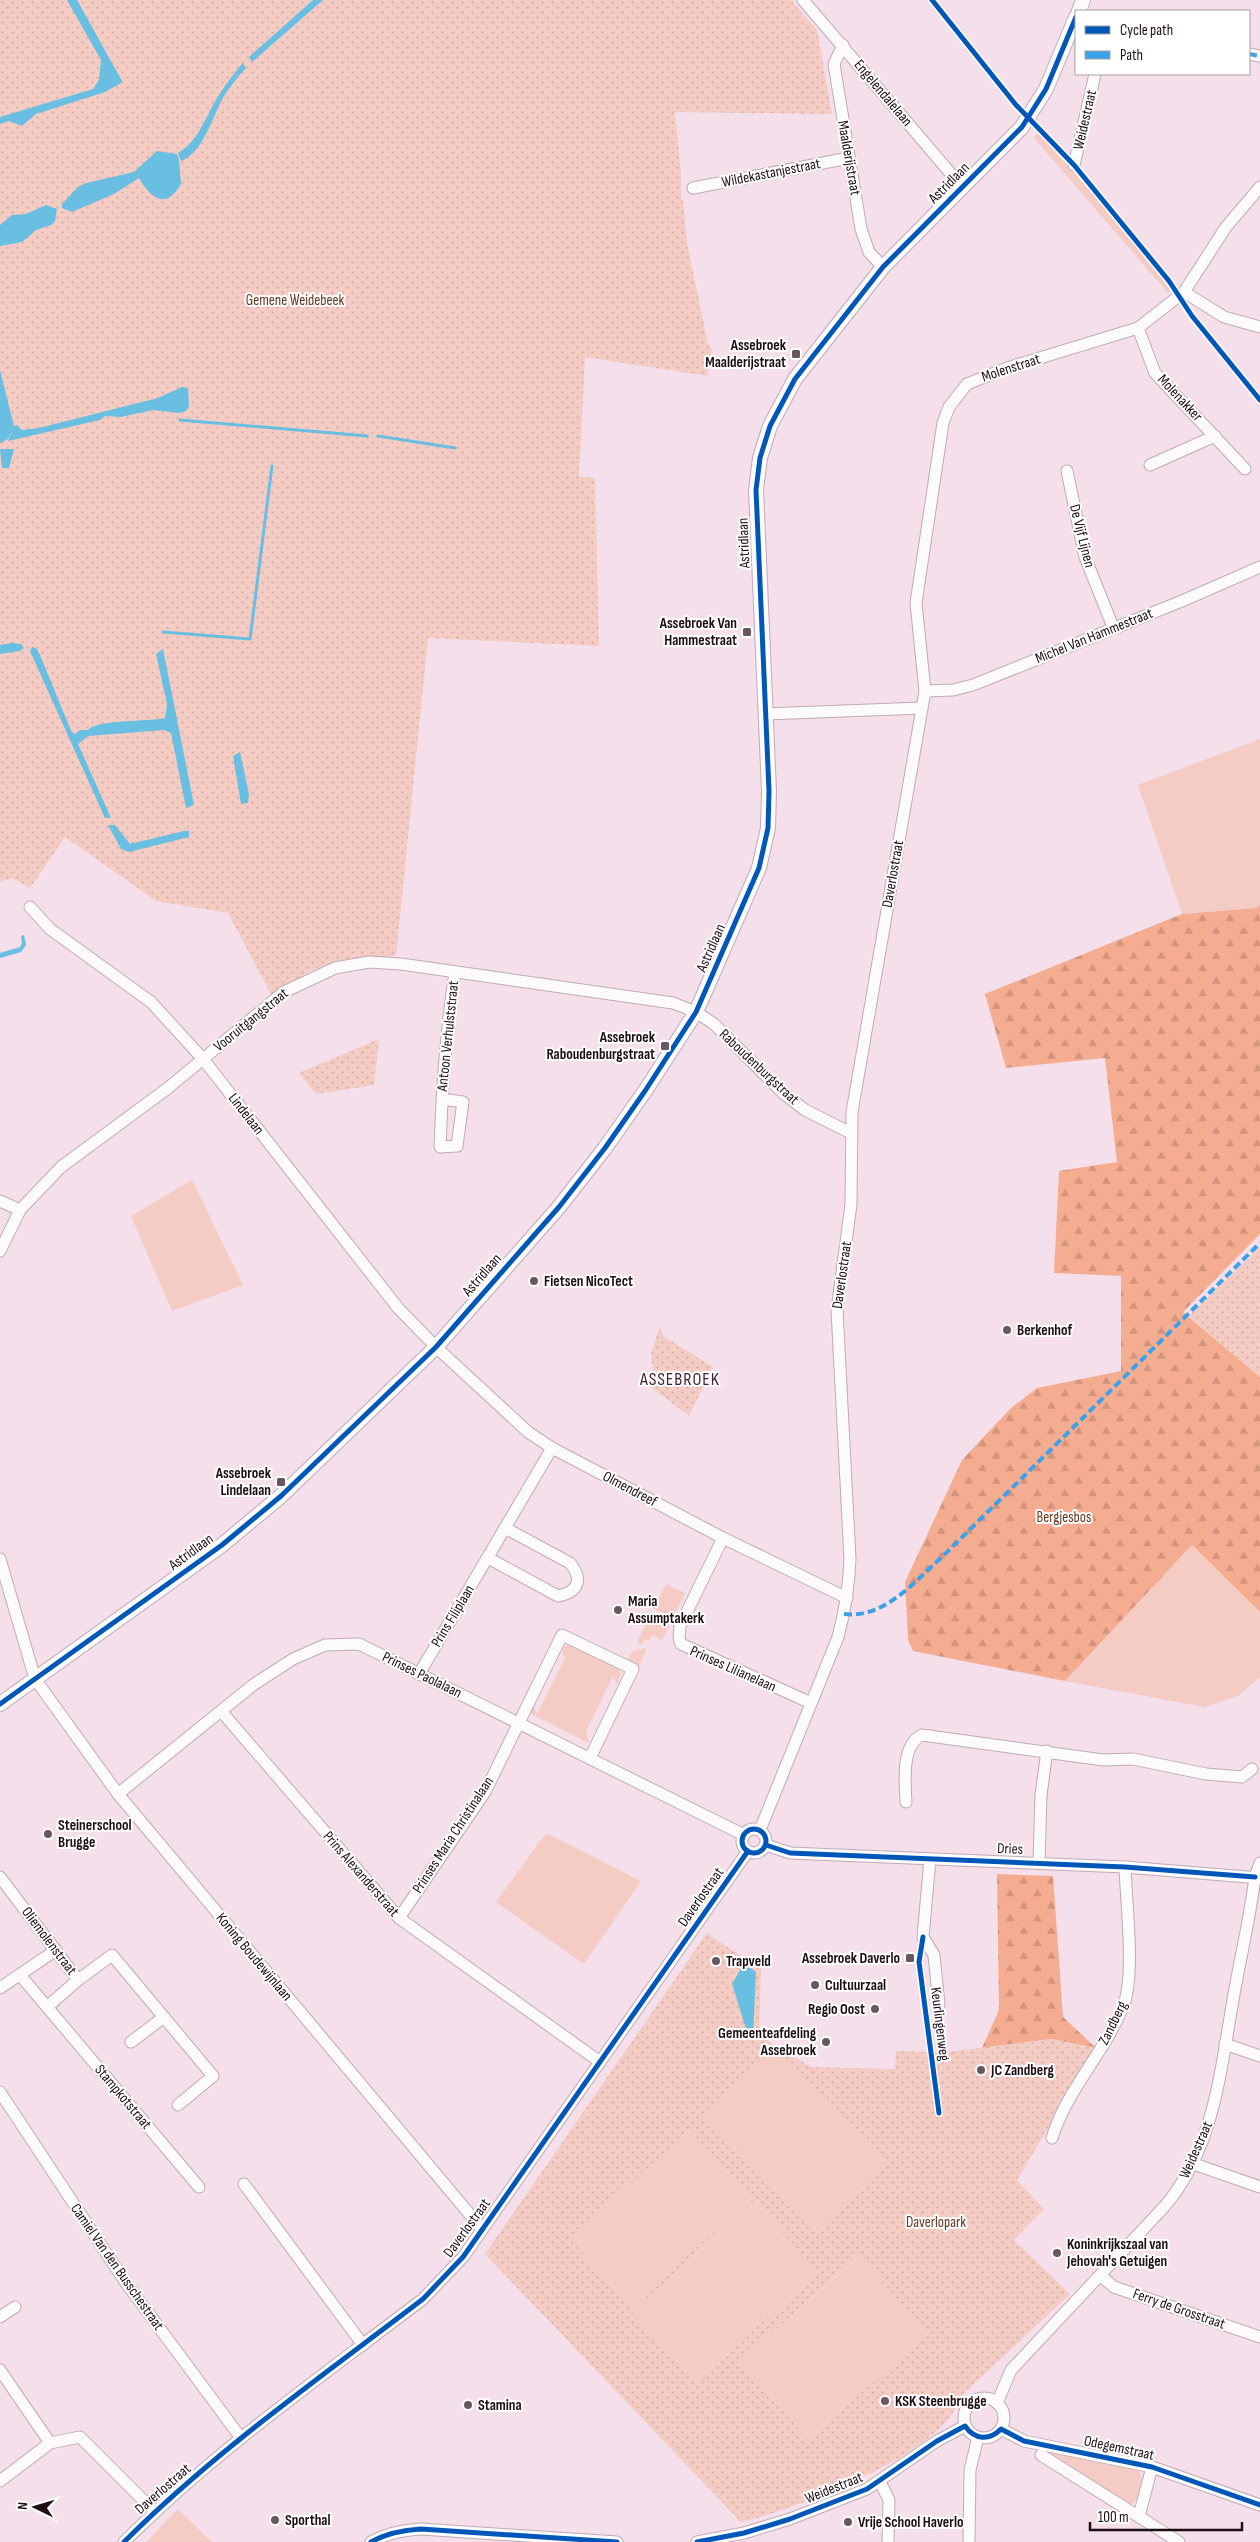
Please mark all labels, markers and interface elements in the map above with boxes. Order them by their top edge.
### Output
legend [1075,10,1250,75]
text: Cycle path [1120,21,1173,40]
text: Path [1120,46,1143,65]
street label: Engelendalelaan [850,56,916,130]
street label: Weidestraat [1069,88,1101,152]
street label: Maalderijstraat [833,119,865,197]
street label: Wildekastanjestraat [720,154,822,192]
street label: Astridlaan [924,158,974,208]
park label: Gemene Weidebeek [246,291,345,310]
place label: Assebroek Maalderijstraat [705,336,787,372]
marker: Assebroek Maalderijstraat [790,348,802,360]
street label: Molenstraat [979,349,1043,386]
street label: Molenakker [1153,370,1207,426]
street label: De Vijf Lijnen [1065,502,1099,570]
street label: Astridlaan [734,517,754,570]
street label: Michel Van Hammestraat [1032,604,1156,668]
place label: Assebroek Van Hammestraat [659,614,737,650]
marker: Assebroek Van Hammestraat [741,626,753,638]
street label: Daverlostraat [878,838,908,909]
street label: Astridlaan [692,921,730,976]
street label: Antoon Verhulststraat [433,979,463,1093]
street label: Vooruitgangstraat [210,984,293,1056]
street label: Raboudenburgstraat [715,1025,803,1109]
place label: Assebroek Raboudenburgstraat [546,1028,656,1064]
marker: Assebroek Raboudenburgstraat [659,1040,671,1052]
street label: Lindelaan [224,1089,268,1139]
street label: Daverlostraat [828,1240,856,1310]
street label: Astridlaan [458,1250,506,1301]
place label: Fietsen NicoTect [544,1272,633,1291]
marker: Fietsen NicoTect [528,1275,540,1287]
place label: Berkenhof [1017,1321,1072,1340]
marker: Berkenhof [1001,1324,1013,1336]
district label: ASSEBROEK [639,1369,720,1390]
place label: Assebroek Lindelaan [215,1464,272,1500]
street label: Olmendreef [599,1467,661,1512]
marker: Assebroek Lindelaan [275,1476,287,1488]
park label: Bergjesbos [1037,1508,1091,1527]
street label: Astridlaan [164,1529,217,1575]
street label: Prins Filiplaan [427,1581,479,1651]
place label: Maria Assumptakerk [627,1592,705,1628]
marker: Maria Assumptakerk [612,1604,624,1616]
street label: Prinses Lilianelaan [687,1642,779,1696]
street label: Prinses Paolalaan [379,1648,465,1702]
street label: Prinses Maria Christinalaan [408,1773,498,1897]
place label: Steinerschool Brugge [58,1816,132,1852]
street label: Prins Alexanderstraat [319,1827,404,1921]
marker: Steinerschool Brugge [42,1828,54,1840]
street label: Dries [997,1839,1023,1859]
street label: Daverlostraat [674,1863,729,1930]
street label: Oliemolenstraat [17,1903,81,1979]
street label: Koning Boudewijnlaan [212,1909,296,2005]
place label: Assebroek Daverlo [801,1949,900,1968]
place label: Trapveld [726,1952,771,1971]
marker: Assebroek Daverlo [904,1952,916,1964]
marker: Trapveld [710,1955,722,1967]
place label: Cultuurzaal [825,1976,886,1995]
marker: Cultuurzaal [809,1979,821,1991]
street label: Keurlingenweg [926,1986,954,2062]
street label: Zandberg [1094,1998,1132,2048]
place label: Regio Oost [808,2000,865,2019]
marker: Regio Oost [869,2003,881,2015]
place label: Gemeenteafdeling Assebroek [718,2024,817,2060]
marker: Gemeenteafdeling Assebroek [820,2036,832,2048]
street label: Stampkotstraat [90,2061,156,2134]
place label: JC Zandberg [990,2061,1055,2080]
marker: JC Zandberg [975,2064,987,2076]
street label: Weidestraat [1175,2118,1217,2182]
street label: Daverlostraat [439,2195,495,2261]
street label: Camiel Van den Busschestraat [66,2200,168,2334]
park label: Daverlopark [906,2213,966,2232]
place label: Koninkrijkszaal van Jehovah's Getuigen [1066,2235,1168,2271]
marker: Koninkrijkszaal van Jehovah's Getuigen [1051,2247,1063,2259]
street label: Ferry de Grosstraat [1130,2284,1228,2334]
place label: KSK Steenbrugge [895,2392,987,2411]
marker: KSK Steenbrugge [879,2395,891,2407]
place label: Stamina [478,2396,522,2415]
marker: Stamina [462,2399,474,2411]
street label: Odegemstraat [1082,2431,1156,2465]
street label: Daverlostraat [131,2459,195,2519]
street label: Weidestraat [802,2468,866,2508]
north arrow [10,2482,60,2532]
scale bar [1090,2500,1242,2532]
text: N [14,2501,31,2510]
text: 100 m [1098,2508,1129,2527]
place label: Sporthal [285,2511,331,2530]
place label: Vrije School Haverlo [858,2513,964,2532]
marker: Sporthal [269,2514,281,2526]
marker: Vrije School Haverlo [842,2516,854,2528]

